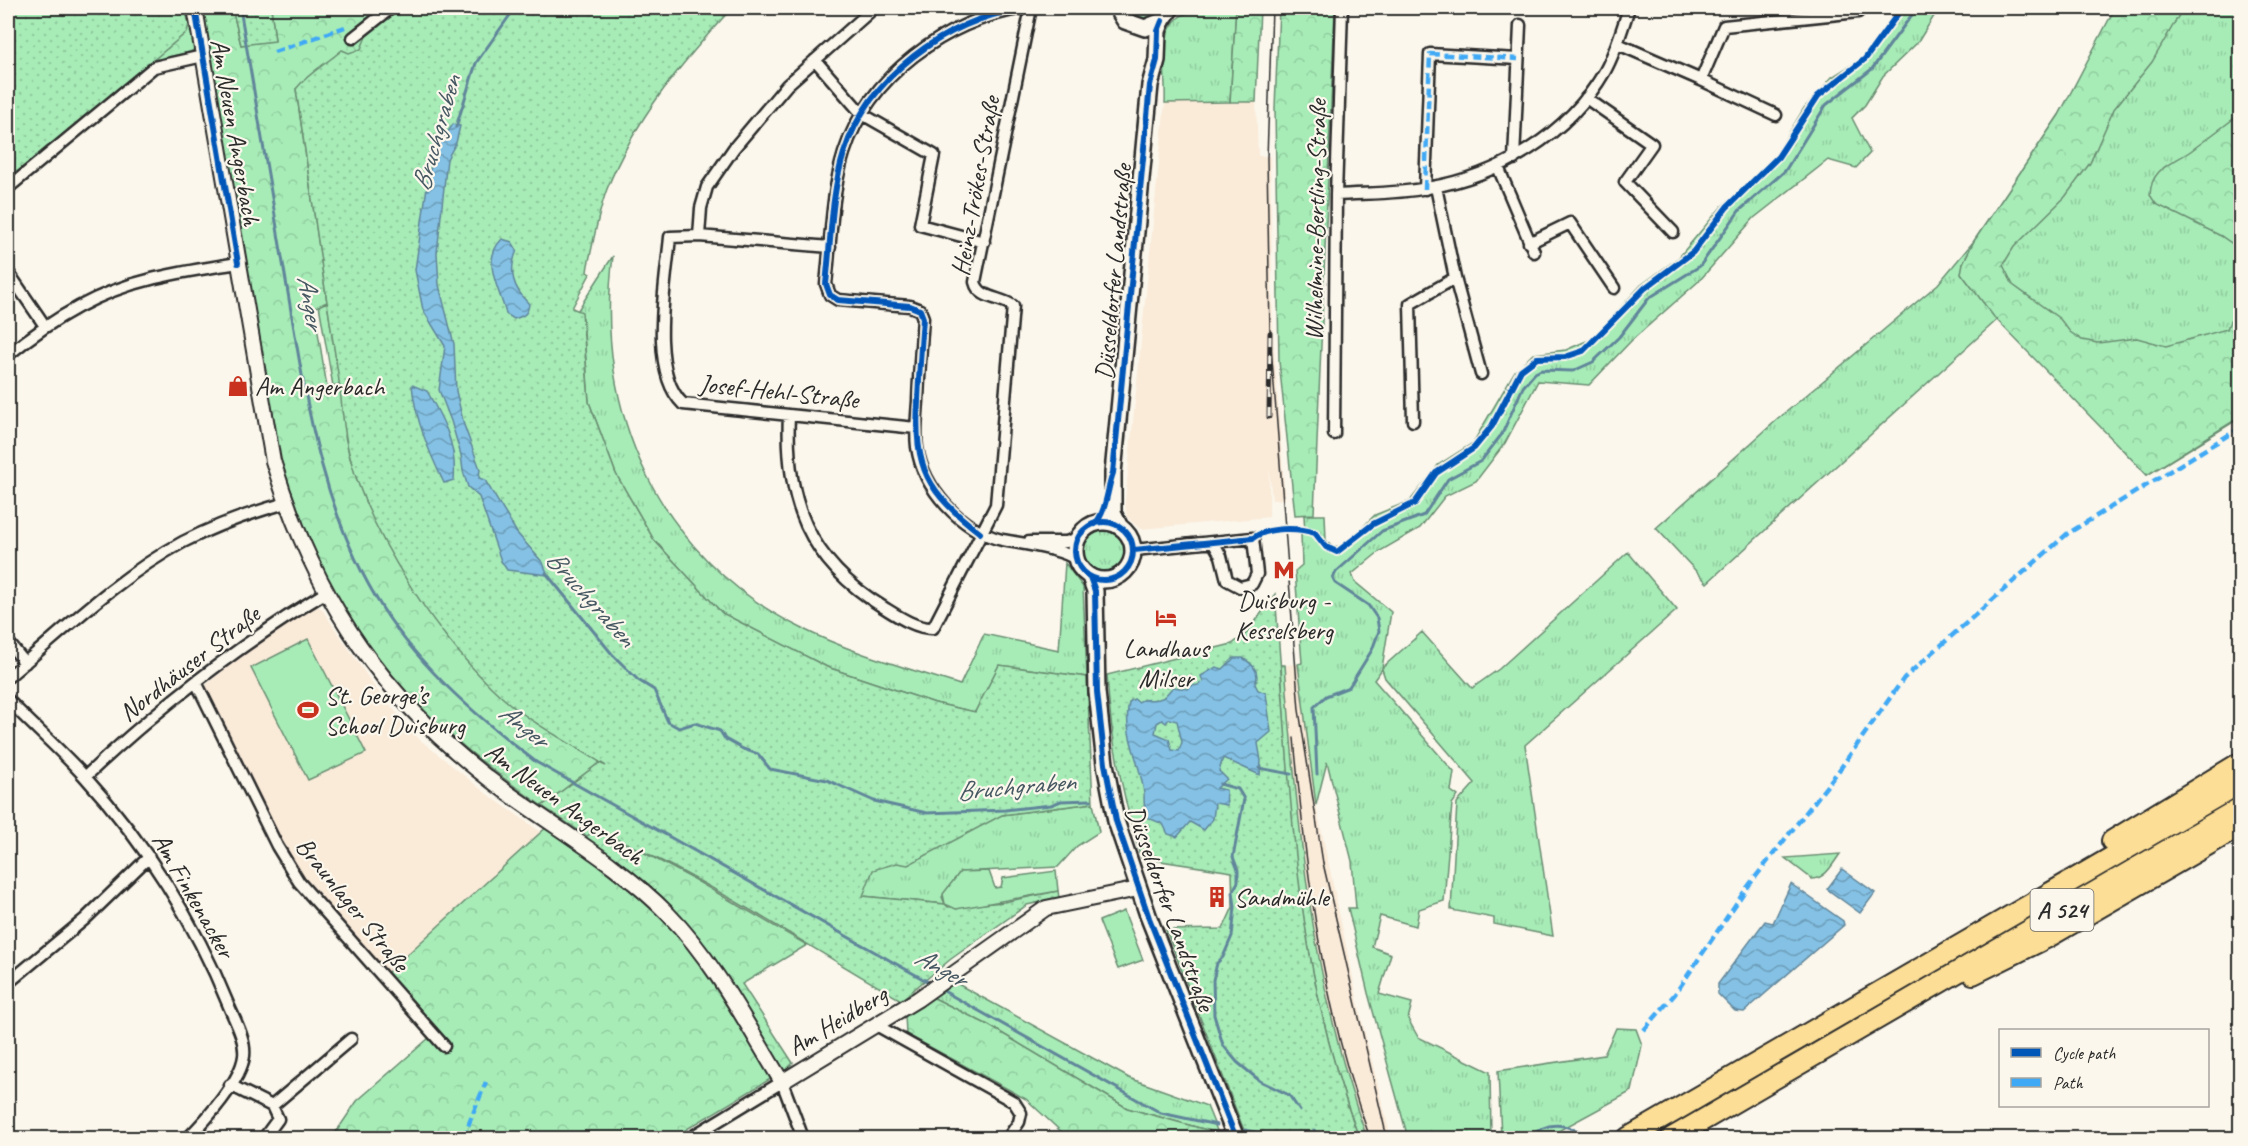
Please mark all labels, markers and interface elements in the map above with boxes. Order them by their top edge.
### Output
street label: Am Neuen Angerbach [203,36,268,229]
water label: Bruchgraben [403,70,469,195]
street label: Heinz-Trökes-Straße [943,91,1008,278]
street label: Wilhelmine-Bertling-Straße [1297,97,1334,341]
street label: Düsseldorfer Landstraße [1088,160,1140,381]
water label: Anger [290,273,333,336]
street label: Josef-Hehl-Straße [696,367,863,417]
place label: Am Angerbach [255,370,386,403]
shop icon: Am Angerbach [226,374,250,398]
water label: Bruchgraben [539,543,644,655]
metro station icon: Duisburg - Kesselsberg [1272,558,1296,582]
place label: Duisburg - Kesselsberg [1235,584,1335,647]
street label: Nordhäuser Straße [112,596,269,729]
hotel icon: Landhaus Milser [1154,606,1178,630]
place label: Landhaus Milser [1123,632,1211,695]
place label: St. George’s School Duisburg [325,679,467,742]
water label: Anger [493,695,559,758]
sports icon: St. George’s School Duisburg [296,698,320,722]
street label: Am Neuen Angerbach [479,735,652,873]
water label: Bruchgraben [956,764,1078,808]
street label: Düsseldorfer Landstraße [1118,801,1224,1018]
street label: Am Finkenacker [144,827,244,966]
street label: Braunlager Straße [288,830,419,980]
place label: Sandmühle [1234,881,1331,914]
building icon: Sandmühle [1205,885,1229,909]
road number: A 524 [2030,889,2094,931]
water label: Anger [909,939,976,997]
street label: Am Heidberg [781,977,895,1063]
legend [1999,1029,2209,1107]
text: Cycle path [2053,1042,2116,1064]
text: Path [2053,1072,2083,1094]

